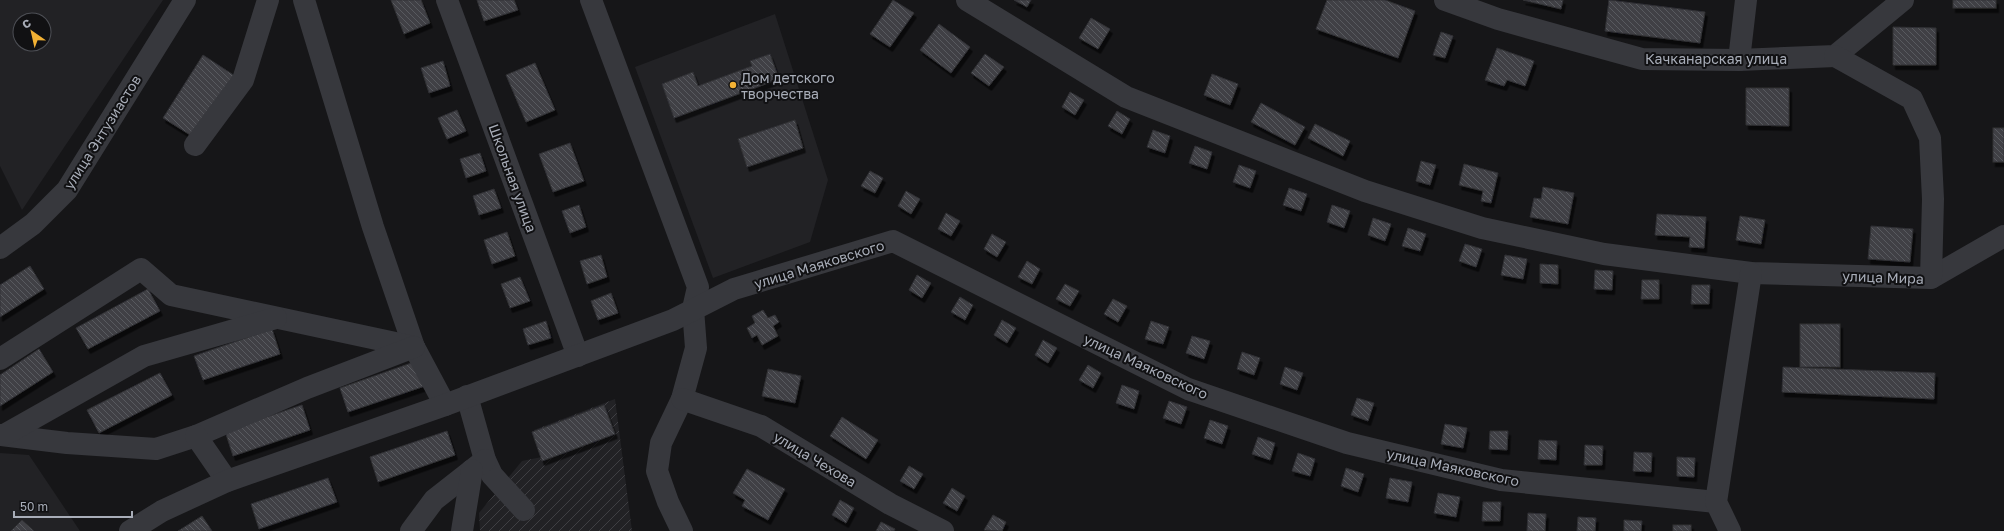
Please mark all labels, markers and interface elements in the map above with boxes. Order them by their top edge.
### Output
north arrow [12,12,52,52]
text: С [19,16,33,31]
street label: Качканарская улица [1645,50,1787,67]
place label: Дом детского творчества [741,69,835,102]
street label: улица Энтузиастов [60,72,144,192]
marker: Дом детского творчества [728,80,738,90]
street label: Школьная улица [485,121,541,235]
street label: улица Маяковского [752,236,886,292]
street label: улица Мира [1842,267,1924,287]
street label: улица Маяковского [1081,330,1211,402]
street label: улица Чехова [771,428,859,490]
street label: улица Маяковского [1385,445,1521,489]
scale bar [14,493,132,519]
text: 50 m [20,499,48,514]

